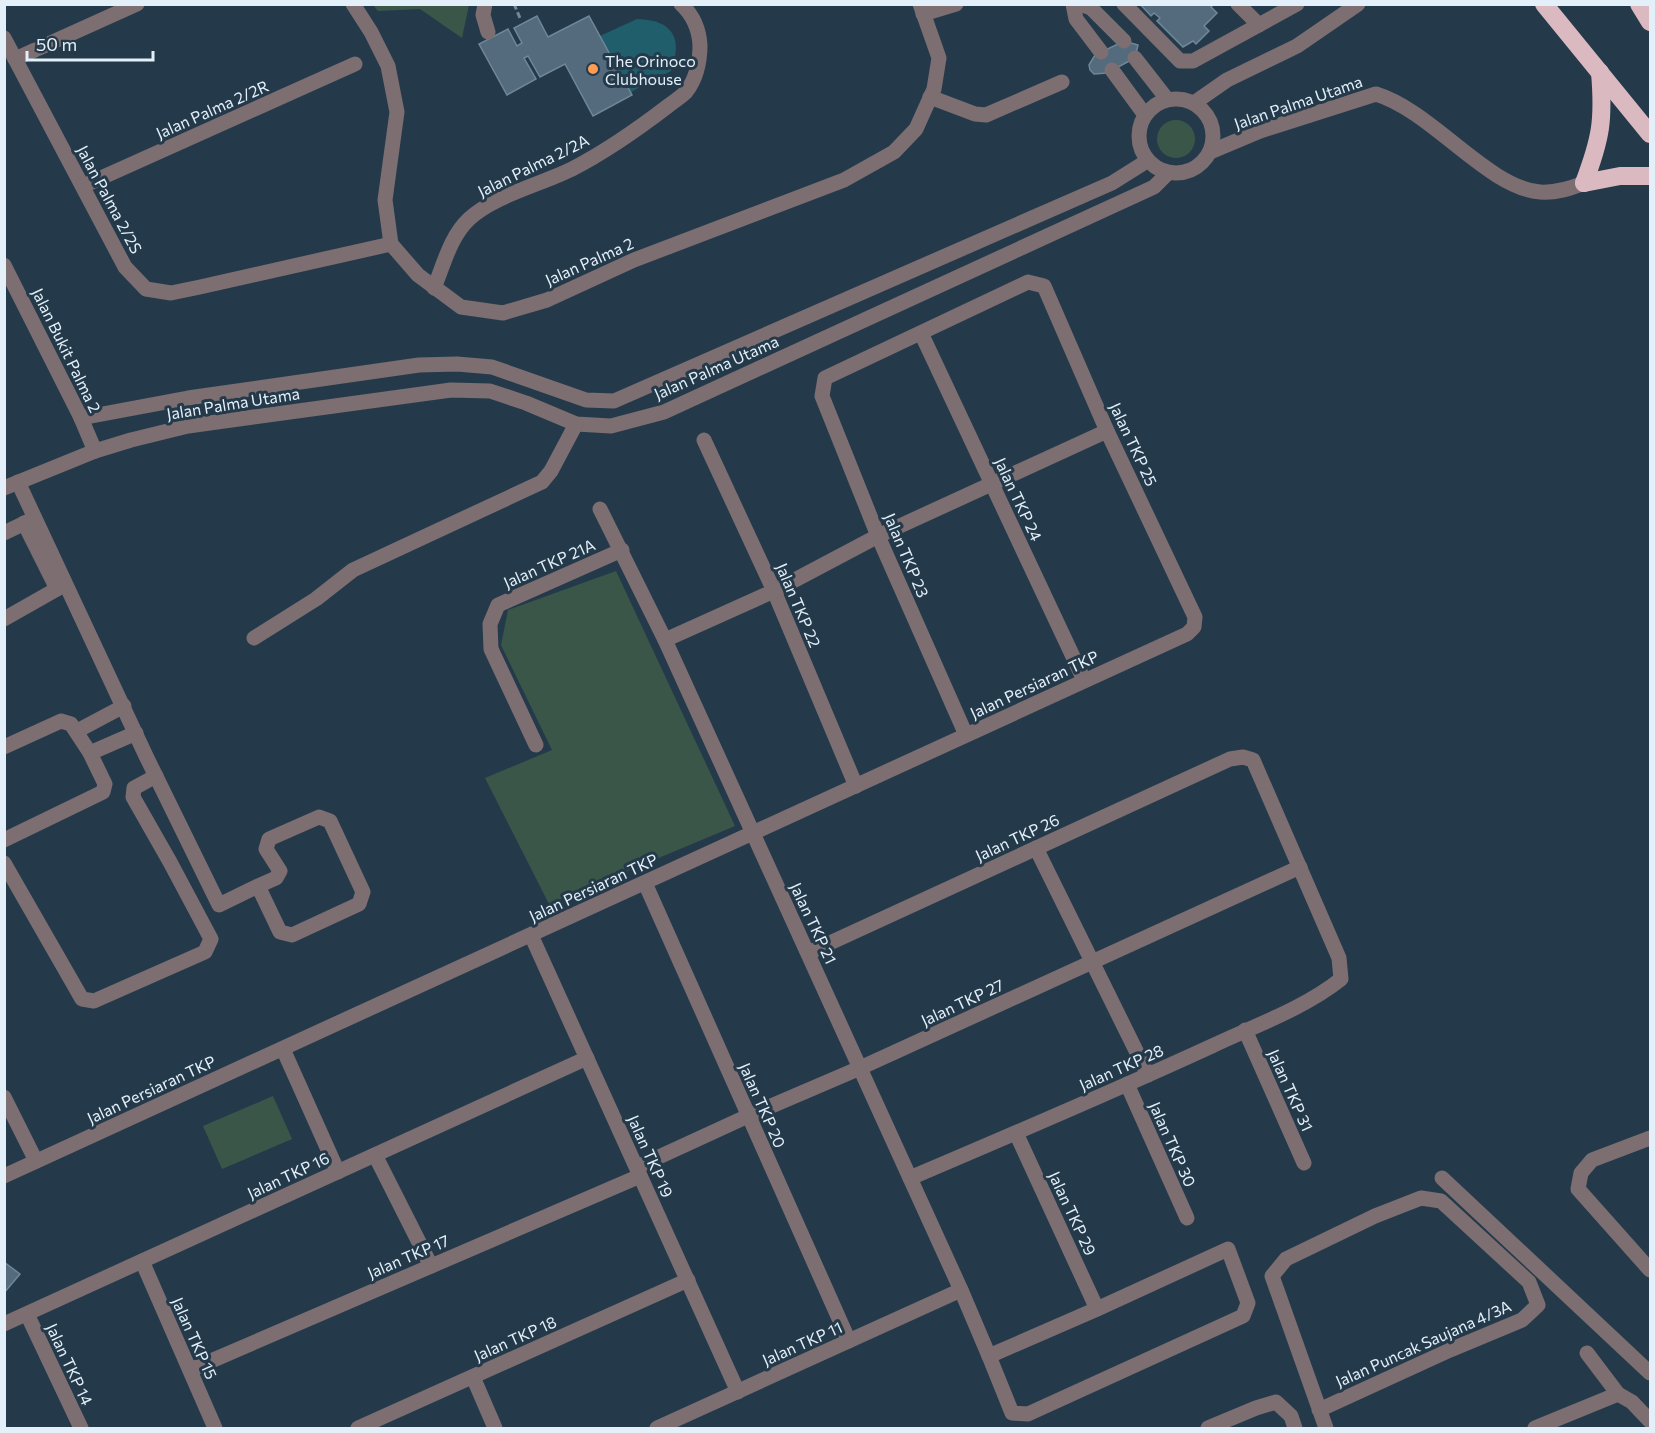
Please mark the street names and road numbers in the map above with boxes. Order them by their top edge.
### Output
street label: Jalan Palma Utama [1231,71,1365,133]
street label: Jalan Palma 2/2R [153,76,271,142]
street label: Jalan Palma 2/2A [474,130,592,200]
street label: Jalan Palma 2/2S [73,142,147,256]
street label: Jalan Palma 2 [542,233,636,289]
street label: Jalan Bukit Palma 2 [29,285,105,415]
street label: Jalan Palma Utama [651,331,781,403]
street label: Jalan Palma Utama [165,383,301,423]
street label: Jalan TKP 25 [1106,399,1162,489]
street label: Jalan TKP 24 [991,454,1047,544]
street label: Jalan TKP 23 [881,510,933,600]
street label: Jalan TKP 21A [500,534,598,592]
street label: Jalan TKP 22 [773,560,825,650]
street label: Jalan Persiaran TKP [967,646,1101,722]
street label: Jalan TKP 26 [972,809,1062,865]
street label: Jalan Persiaran TKP [526,849,660,925]
street label: Jalan TKP 21 [787,879,841,967]
street label: Jalan TKP 27 [918,975,1006,1029]
street label: Jalan TKP 28 [1076,1040,1166,1094]
street label: Jalan TKP 31 [1264,1046,1318,1134]
street label: Jalan Persiaran TKP [84,1051,218,1127]
street label: Jalan TKP 20 [736,1060,790,1150]
street label: Jalan TKP 30 [1146,1098,1200,1190]
street label: Jalan TKP 19 [624,1112,678,1200]
street label: Jalan TKP 16 [244,1148,332,1202]
street label: Jalan TKP 29 [1045,1168,1101,1258]
street label: Jalan TKP 17 [364,1230,452,1282]
street label: Jalan TKP 15 [168,1294,222,1382]
street label: Jalan Puncak Saujana 4/3A [1332,1296,1514,1390]
street label: Jalan TKP 18 [471,1311,559,1365]
street label: Jalan TKP 11 [759,1317,845,1369]
street label: Jalan TKP 14 [43,1320,97,1408]

